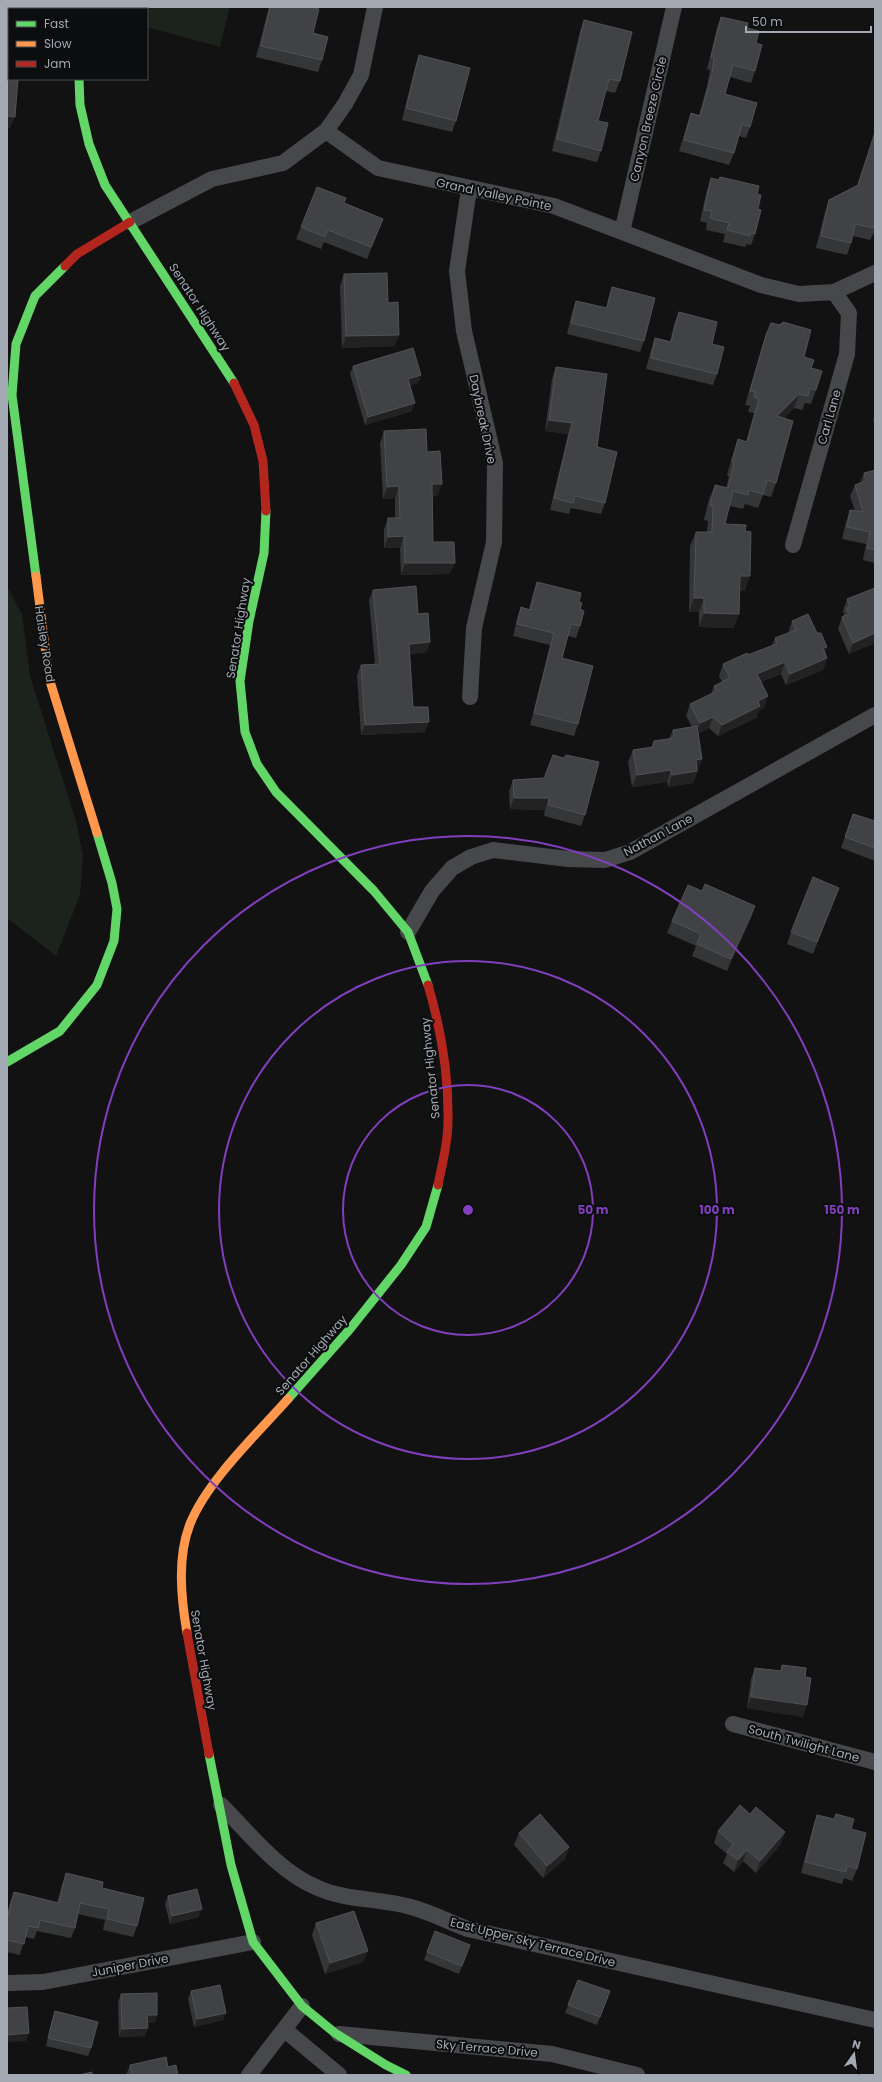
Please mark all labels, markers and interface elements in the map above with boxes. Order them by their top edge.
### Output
legend [8,8,148,80]
scale bar [746,8,871,34]
text: 50 m [752,13,783,30]
text: Fast [44,15,69,32]
text: Slow [44,35,72,52]
text: Jam [44,55,71,72]
street label: Canyon Breeze Circle [625,55,671,183]
street label: Grand Valley Pointe [435,173,553,215]
street label: Senator Highway [165,260,235,355]
street label: Daybreak Drive [465,373,501,465]
street label: Carl Lane [813,388,845,446]
street label: Senator Highway [222,576,254,680]
street label: Haisley Road [31,605,59,683]
street label: Nathan Lane [620,810,696,860]
street label: Senator Highway [416,1016,444,1119]
text: 50 m [578,1201,609,1218]
text: 100 m [699,1201,735,1218]
text: 150 m [824,1201,860,1218]
centre of rings [461,1203,475,1217]
street label: Senator Highway [271,1311,351,1399]
street label: Senator Highway [187,1608,221,1712]
street label: South Twilight Lane [746,1720,862,1766]
street label: East Upper Sky Terrace Drive [449,1913,617,1971]
street label: Juniper Drive [90,1949,170,1981]
north arrow [834,2034,874,2074]
street label: Sky Terrace Drive [435,2035,539,2061]
text: N [850,2036,862,2053]

